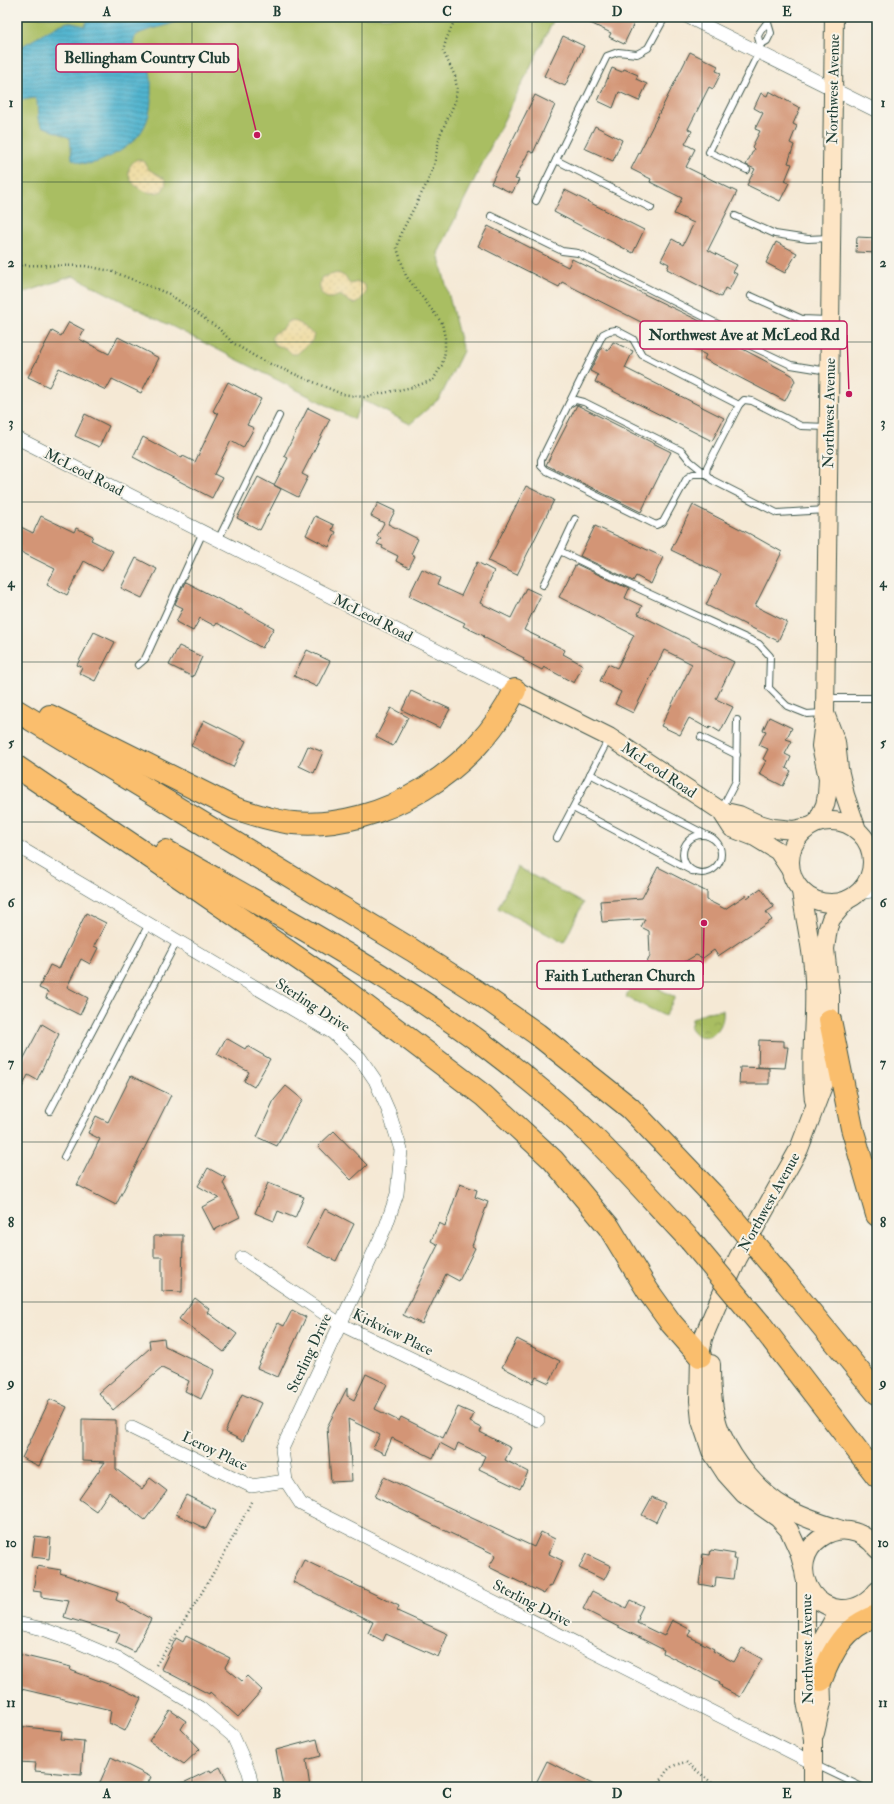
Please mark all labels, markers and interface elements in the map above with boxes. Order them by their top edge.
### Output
text: A [102,4,112,20]
text: B [273,4,281,20]
text: C [442,4,452,20]
text: D [612,4,623,20]
text: E [782,4,792,20]
street label: Northwest Avenue [823,34,844,144]
callout: Bellingham Country Club [56,44,238,72]
text: Bellingham Country Club [64,48,230,69]
text: 1 [9,95,14,111]
text: 1 [881,95,886,111]
text: 2 [8,255,15,271]
text: 2 [880,255,887,271]
callout: Northwest Ave at McLeod Rd [640,321,847,349]
text: Northwest Ave at McLeod Rd [647,325,840,345]
street label: Northwest Avenue [819,358,840,468]
text: 3 [9,415,14,431]
text: 3 [881,415,886,431]
street label: McLeod Road [41,444,127,501]
text: 4 [6,575,15,591]
text: 4 [878,575,887,591]
street label: McLeod Road [330,590,416,647]
text: 5 [8,735,14,751]
text: 5 [880,735,886,751]
street label: McLeod Road [618,738,700,803]
text: 6 [8,895,16,911]
text: 6 [880,895,888,911]
callout: Faith Lutheran Church [537,961,703,989]
text: Faith Lutheran Church [545,966,696,986]
street label: Sterling Drive [272,974,354,1037]
text: 7 [8,1055,15,1071]
text: 7 [880,1055,887,1071]
street label: Northwest Avenue [734,1149,805,1255]
text: 8 [8,1215,14,1231]
text: 8 [880,1215,886,1231]
street label: Kirkview Place [349,1305,436,1360]
street label: Sterling Drive [283,1310,336,1396]
text: 9 [6,1375,15,1391]
text: 9 [878,1375,887,1391]
street label: Leroy Place [179,1427,251,1475]
text: 10 [5,1535,17,1551]
text: 10 [877,1535,889,1551]
street label: Sterling Drive [489,1576,574,1631]
street label: Northwest Avenue [797,1594,818,1704]
text: 11 [6,1695,16,1711]
text: 11 [878,1695,888,1711]
text: A [102,1786,112,1802]
text: B [273,1786,281,1802]
text: C [442,1786,452,1802]
text: D [612,1786,623,1802]
text: E [782,1786,792,1802]

